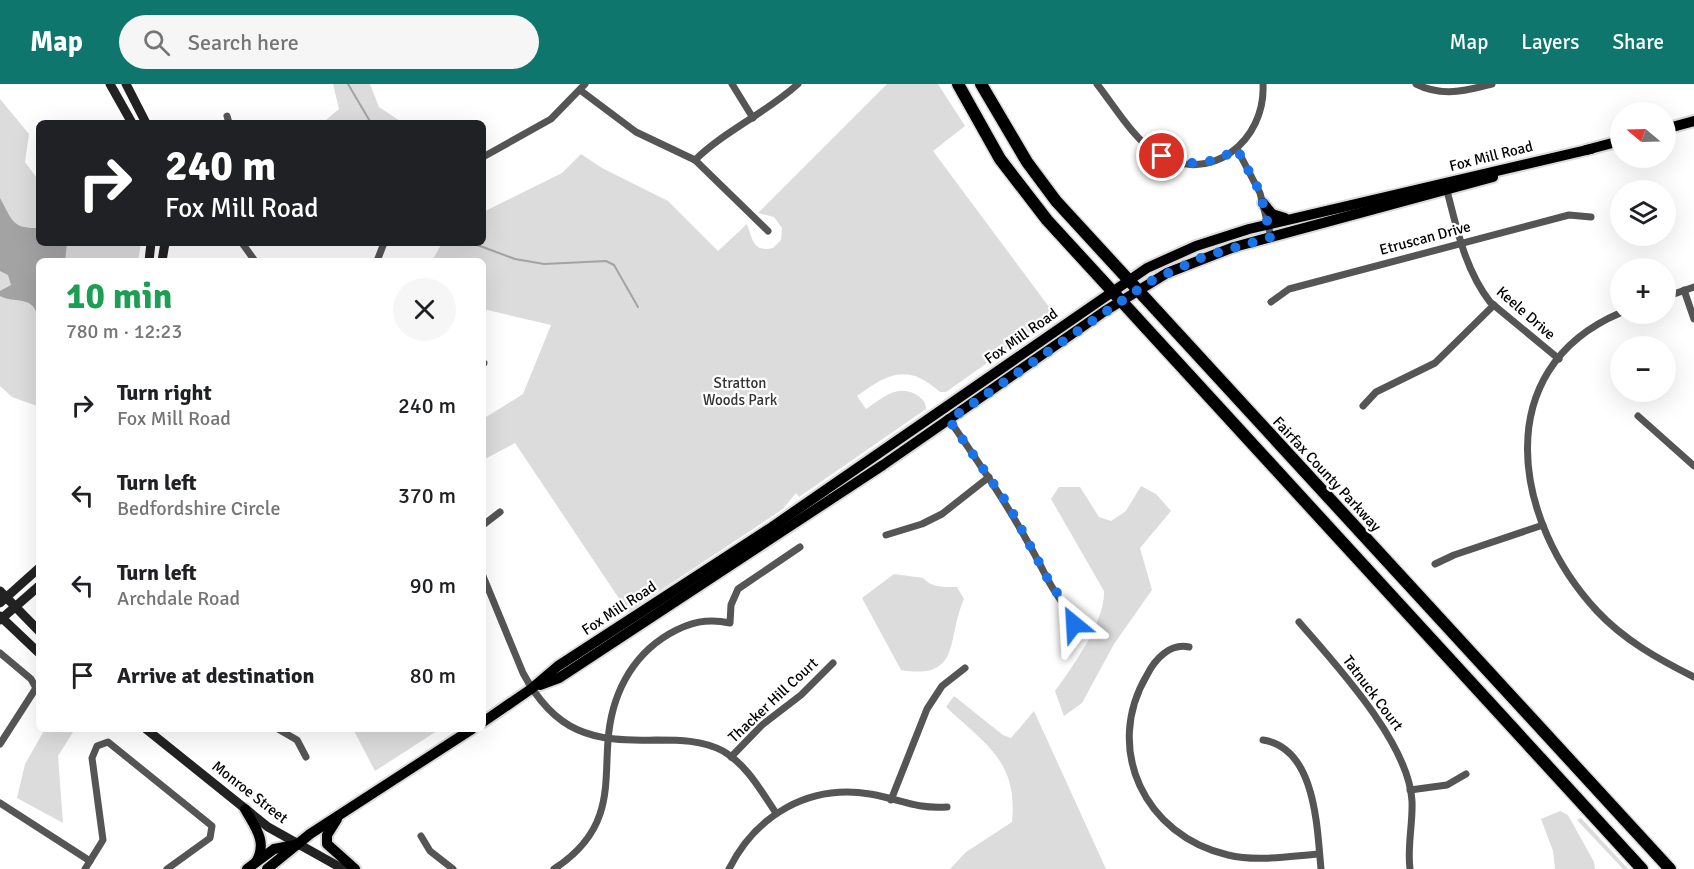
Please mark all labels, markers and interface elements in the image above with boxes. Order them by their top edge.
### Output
search box [119,15,539,69]
text: Map [30,25,83,59]
icon: search [140,26,173,59]
text: Search here [188,29,299,56]
text: Map [1450,29,1488,55]
text: Layers [1521,29,1579,55]
text: Share [1612,29,1664,55]
north arrow [1610,102,1676,168]
map controls [1610,102,1676,402]
pin [1136,130,1187,181]
street label: Fox Mill Road [1447,137,1535,175]
icon: arrive [1145,139,1178,172]
text: 240 m [165,141,276,192]
icon: right [66,144,144,222]
button: layers [1610,180,1676,246]
text: Fox Mill Road [165,192,319,225]
street label: Etruscan Drive [1377,217,1473,259]
button: + [1610,258,1676,324]
text: 10 min [66,274,172,319]
button: close [393,278,456,341]
street label: Keele Drive [1493,282,1559,344]
street label: Fox Mill Road [981,304,1061,368]
text: 780 m · 12:23 [66,319,182,344]
button: − [1610,336,1676,402]
park label: Stratton Woods Park [703,374,778,409]
text: Turn right [117,379,212,406]
icon: right [66,389,99,422]
text: 240 m [398,392,456,419]
text: Fox Mill Road [117,406,231,431]
street label: Fairfax County Parkway [1269,413,1385,535]
text: Turn left [117,469,197,496]
icon: left [66,479,99,512]
text: 370 m [398,482,456,509]
text: Bedfordshire Circle [117,496,280,521]
text: Turn left [117,559,197,586]
icon: left [66,569,99,602]
text: 90 m [410,572,456,599]
street label: Fox Mill Road [578,577,660,639]
text: Archdale Road [117,586,240,611]
position arrow [1042,592,1106,656]
street label: Tatnuck Court [1339,652,1407,734]
street label: Thacker Hill Court [724,654,822,746]
icon: arrive [66,659,99,692]
text: Arrive at destination [117,662,314,689]
text: 80 m [410,662,456,689]
street label: Monroe Street [209,757,291,827]

